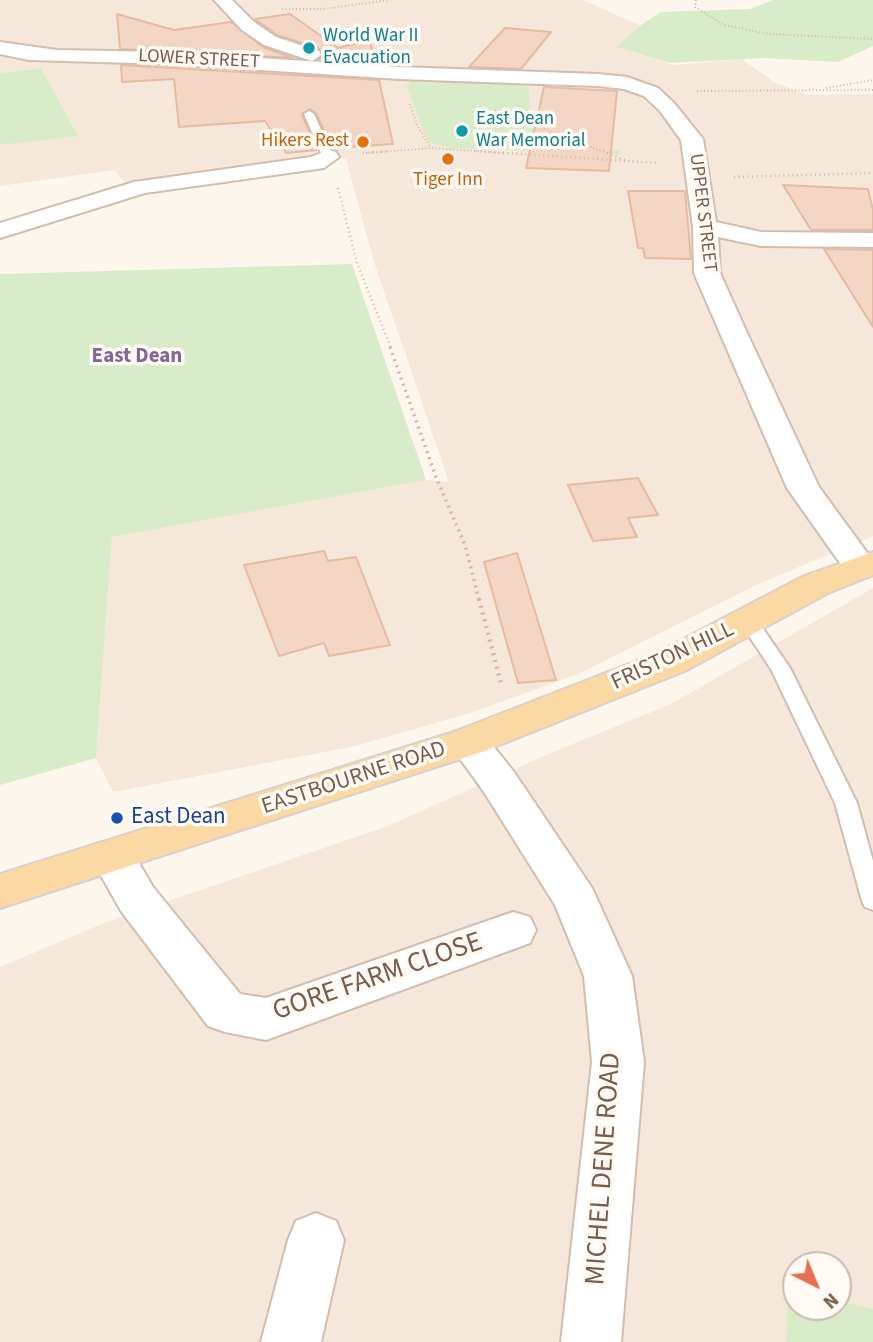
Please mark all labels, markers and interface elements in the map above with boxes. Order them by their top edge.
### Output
place label: World War II Evacuation [323,26,419,70]
marker: World War II Evacuation [301,40,317,56]
street label: LOWER STREET [138,45,260,75]
place label: East Dean War Memorial [476,109,586,153]
marker: East Dean War Memorial [454,123,470,139]
place label: Hikers Rest [261,131,349,153]
marker: Hikers Rest [355,134,371,150]
marker: Tiger Inn [440,151,456,167]
street label: UPPER STREET [683,152,721,274]
place label: Tiger Inn [413,170,483,192]
district label: East Dean [92,344,182,370]
street label: FRISTON HILL [607,617,739,697]
street label: EASTBOURNE ROAD [259,736,449,822]
place label: East Dean [131,804,226,832]
marker: East Dean [109,810,125,826]
street label: GORE FARM CLOSE [269,926,487,1030]
street label: MICHEL DENE ROAD [580,1052,630,1286]
north arrow [782,1251,852,1321]
text: N [816,1286,844,1314]

